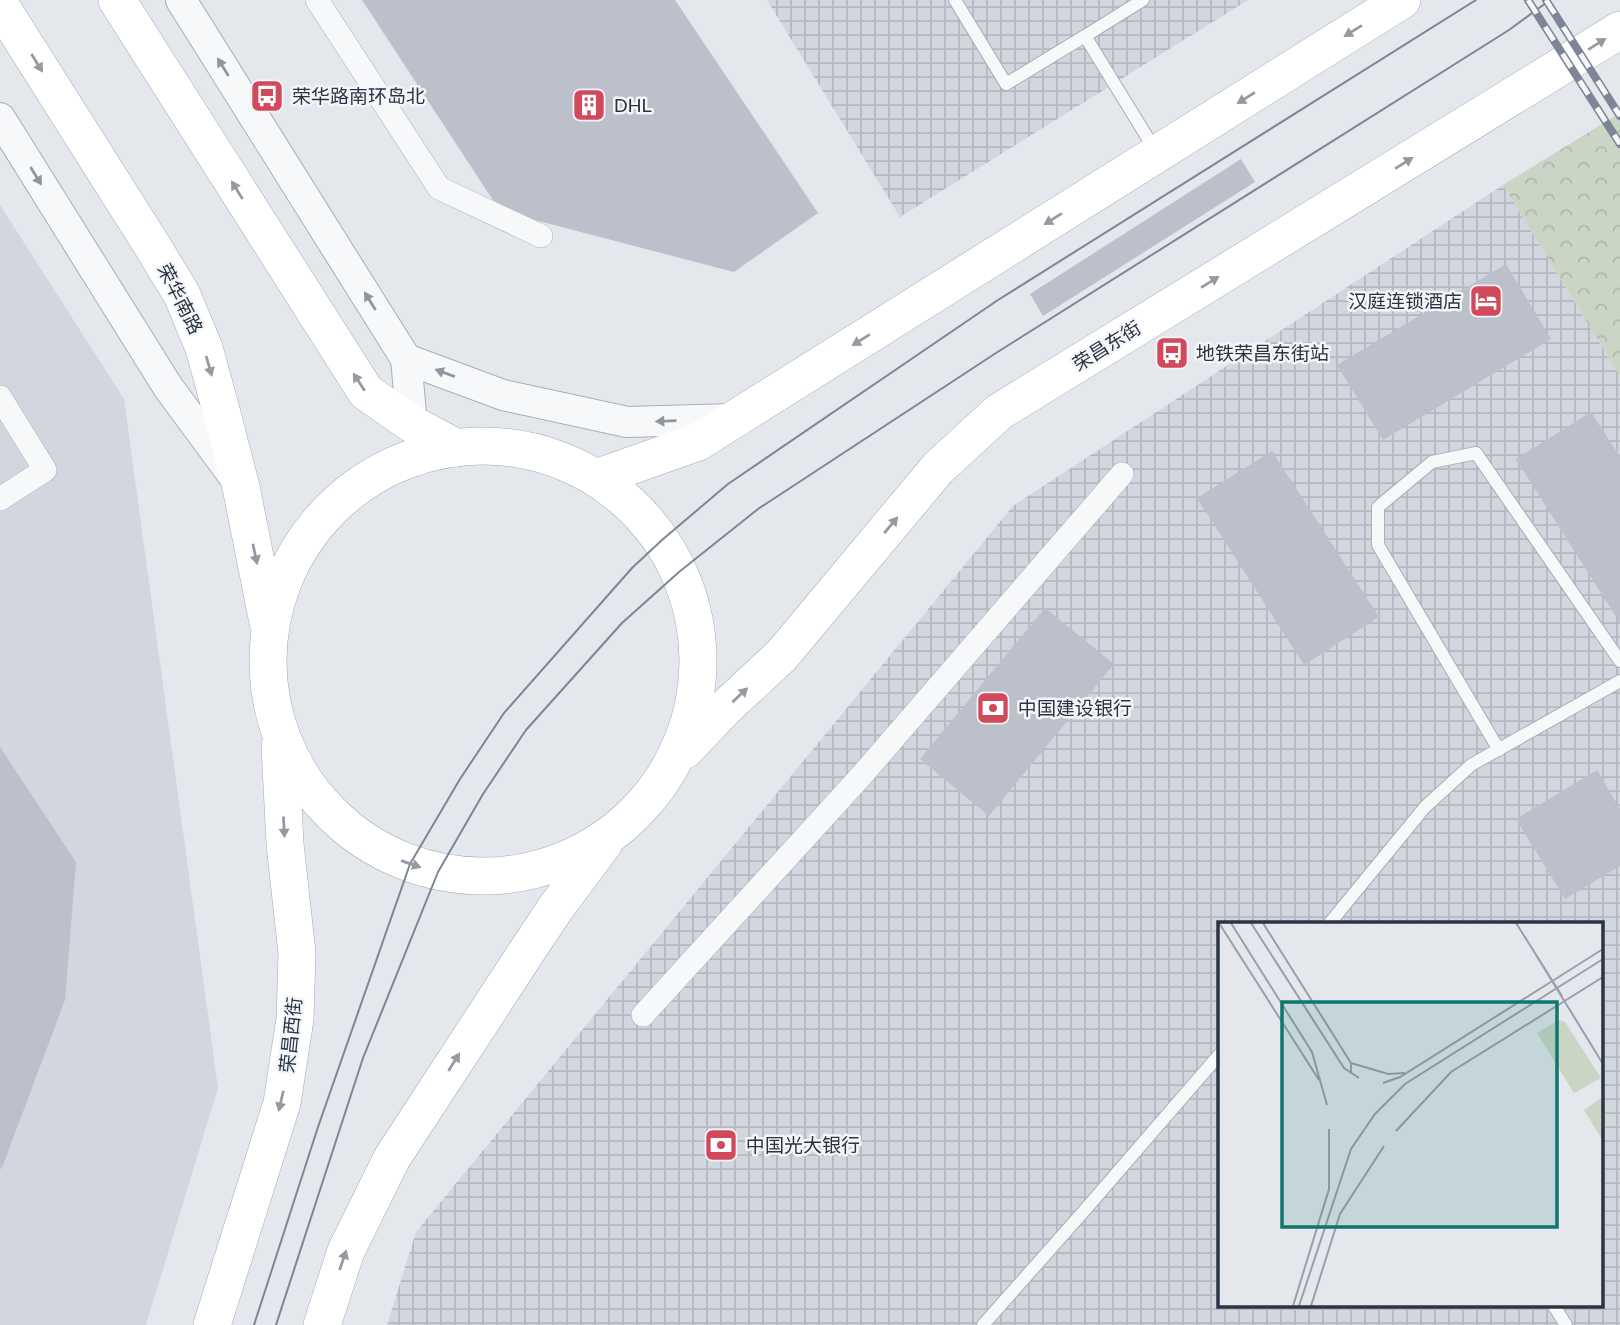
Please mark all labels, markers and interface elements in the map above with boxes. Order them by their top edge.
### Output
one-way arrow [1343,24,1363,37]
one-way arrow [1588,38,1607,51]
one-way arrow [30,53,43,72]
one-way arrow [217,57,230,76]
bus stop icon: 荣华路南环岛北 [248,77,286,115]
place label: 荣华路南环岛北 [292,86,425,107]
building icon: DHL [570,86,608,124]
one-way arrow [1236,91,1256,104]
place label: DHL [614,95,652,116]
one-way arrow [1394,157,1413,170]
one-way arrow [30,166,43,185]
one-way arrow [231,180,244,200]
one-way arrow [1044,212,1063,225]
street label: 荣华南路 [153,260,207,338]
one-way arrow [1200,276,1219,289]
hotel icon: 汉庭连锁酒店 [1467,282,1505,320]
place label: 汉庭连锁酒店 [1348,291,1462,312]
one-way arrow [364,292,377,311]
street label: 荣昌东街 [1069,317,1145,375]
one-way arrow [851,333,870,346]
bus stop icon: 地铁荣昌东街站 [1153,334,1191,372]
place label: 地铁荣昌东街站 [1196,343,1329,364]
one-way arrow [204,355,215,377]
one-way arrow [435,368,456,379]
one-way arrow [353,372,366,392]
one-way arrow [655,415,677,427]
one-way arrow [883,516,898,534]
one-way arrow [250,543,261,565]
one-way arrow [731,687,748,703]
bank icon: 中国建设银行 [974,689,1012,727]
place label: 中国建设银行 [1018,698,1132,719]
one-way arrow [279,816,290,838]
one-way arrow [401,859,422,870]
inset map [1218,922,1602,1308]
street label: 荣昌西街 [277,996,305,1074]
one-way arrow [447,1052,460,1072]
one-way arrow [276,1090,287,1112]
bank icon: 中国光大银行 [702,1126,740,1164]
place label: 中国光大银行 [746,1135,860,1156]
one-way arrow [338,1249,349,1270]

